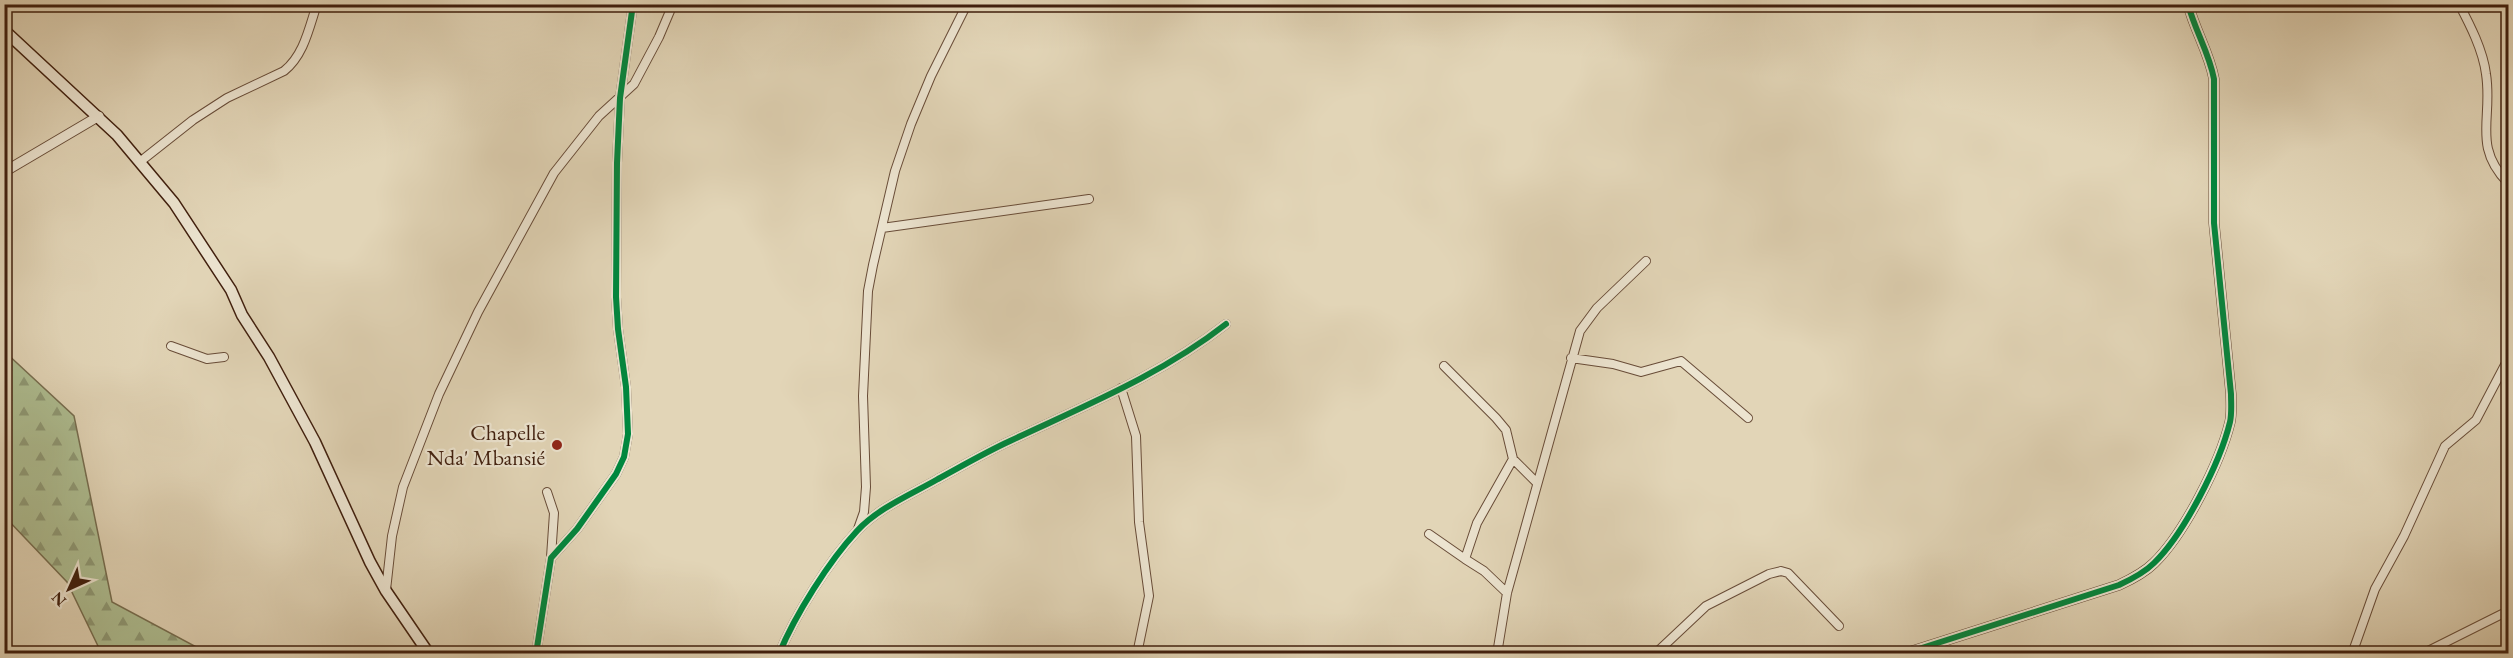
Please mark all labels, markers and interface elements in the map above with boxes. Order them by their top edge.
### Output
place label: Chapelle Nda' Mbansié [427,418,545,472]
marker: Chapelle Nda' Mbansié [550,438,564,452]
north arrow [39,559,99,619]
text: N [47,587,71,611]

